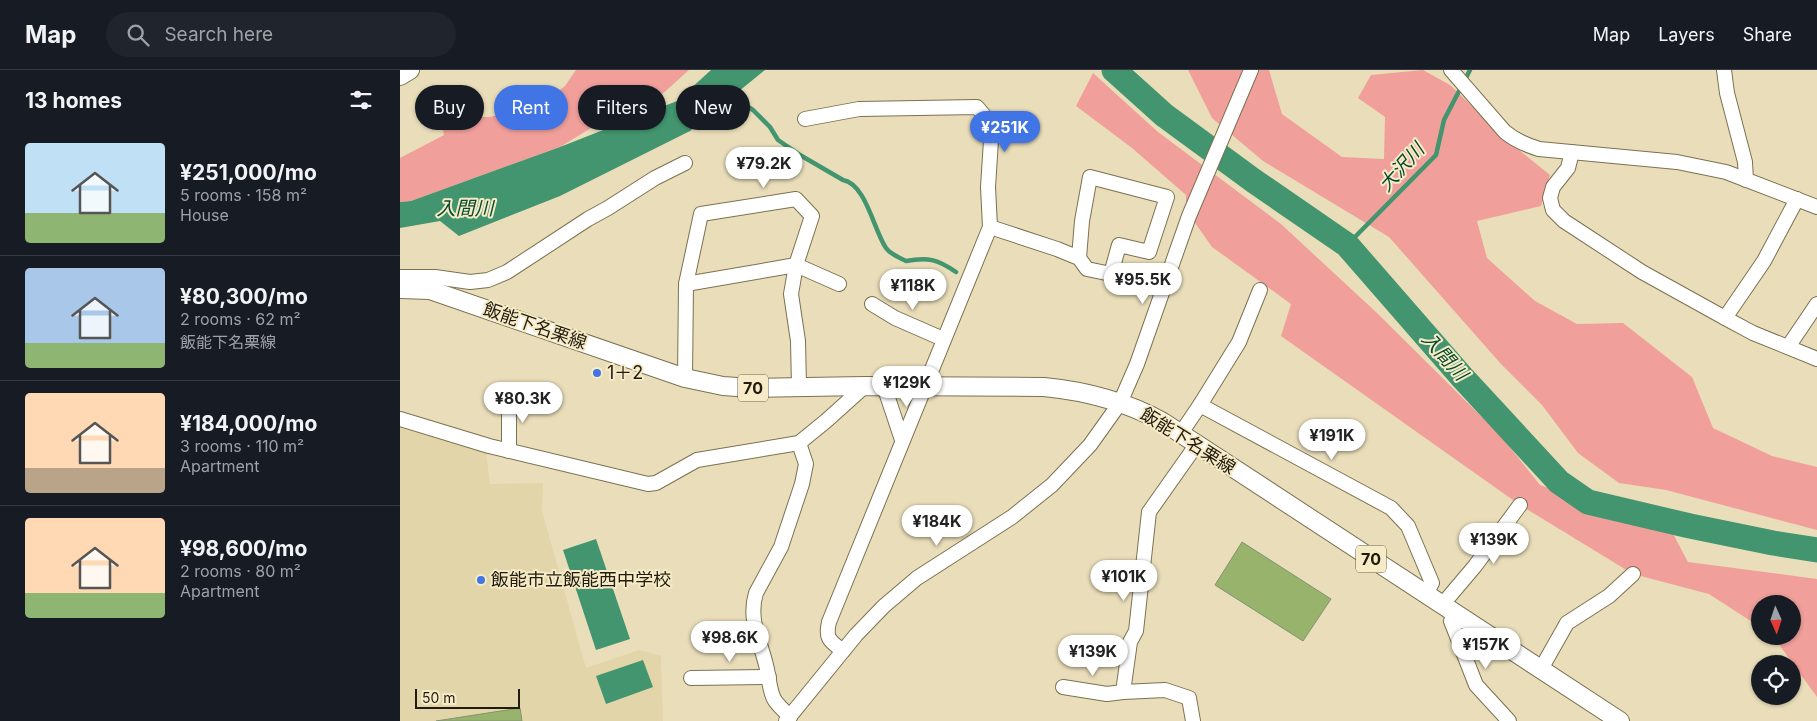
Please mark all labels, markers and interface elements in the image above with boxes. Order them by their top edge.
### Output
search box [106,12,456,57]
text: Map [25,20,76,49]
icon: search [124,21,152,49]
text: Search here [164,23,273,46]
text: Map [1593,24,1630,45]
text: Layers [1658,24,1715,45]
text: Share [1743,24,1792,45]
chip: Buy [415,85,484,130]
chip: Rent [494,85,568,130]
chip: Filters [578,85,666,130]
chip: New [676,85,750,130]
icon: filters [347,86,375,114]
text: 13 homes [25,88,122,113]
pin: ¥251K [970,111,1040,153]
text: ¥251K [981,117,1029,137]
water label: 大沢川 [1374,137,1430,196]
pin: ¥79.2K [723,146,805,189]
text: ¥79.2K [736,153,792,173]
text: ¥251,000/mo [180,160,317,185]
icon: home [65,163,125,223]
text: 5 rooms · 158 m² [180,185,307,205]
water label: 入間川 [436,197,495,220]
text: House [180,205,229,225]
pin: ¥95.5K [1102,262,1184,305]
pin: ¥118K [878,268,948,311]
text: ¥95.5K [1115,269,1171,289]
text: ¥118K [891,275,935,295]
text: ¥80,300/mo [180,284,308,309]
icon: home [65,288,125,348]
street label: 飯能下名栗線 [481,298,590,353]
text: 2 rooms · 62 m² [180,309,301,329]
water label: 入間川 [1417,327,1474,387]
text: 飯能下名栗線 [180,332,276,352]
place label: 1＋2 [607,362,643,383]
pin: ¥129K [872,366,942,408]
marker: 1＋2 [591,367,603,379]
text: ¥129K [883,372,931,392]
road number: 70 [738,374,768,402]
pin: ¥80.3K [482,382,564,424]
text: ¥80.3K [495,388,551,408]
street label: 飯能下名栗線 [1137,403,1240,478]
text: ¥184,000/mo [180,411,317,436]
icon: home [65,413,125,473]
pin: ¥191K [1297,418,1367,461]
text: ¥191K [1310,425,1354,445]
text: 3 rooms · 110 m² [180,436,304,456]
text: Apartment [180,456,260,476]
pin: ¥184K [902,504,972,547]
text: ¥184K [913,511,961,531]
pin: ¥139K [1459,522,1529,565]
text: ¥139K [1470,529,1518,549]
text: ¥98,600/mo [180,536,307,561]
icon: home [65,538,125,598]
road number: 70 [1356,546,1386,572]
pin: ¥101K [1089,560,1159,602]
text: 2 rooms · 80 m² [180,561,301,581]
text: ¥101K [1101,566,1147,586]
place label: 飯能市立飯能西中学校 [491,569,671,590]
marker: 飯能市立飯能西中学校 [475,574,487,586]
text: Apartment [180,581,260,601]
north arrow [1751,595,1801,645]
map controls [1751,595,1801,705]
pin: ¥98.6K [689,620,771,663]
text: ¥98.6K [702,627,758,647]
pin: ¥157K [1451,628,1521,670]
pin: ¥139K [1058,634,1128,677]
text: ¥157K [1462,634,1510,654]
text: ¥139K [1069,641,1117,661]
button: locate [1751,655,1801,705]
scale bar [415,686,520,709]
text: 50 m [422,689,456,706]

